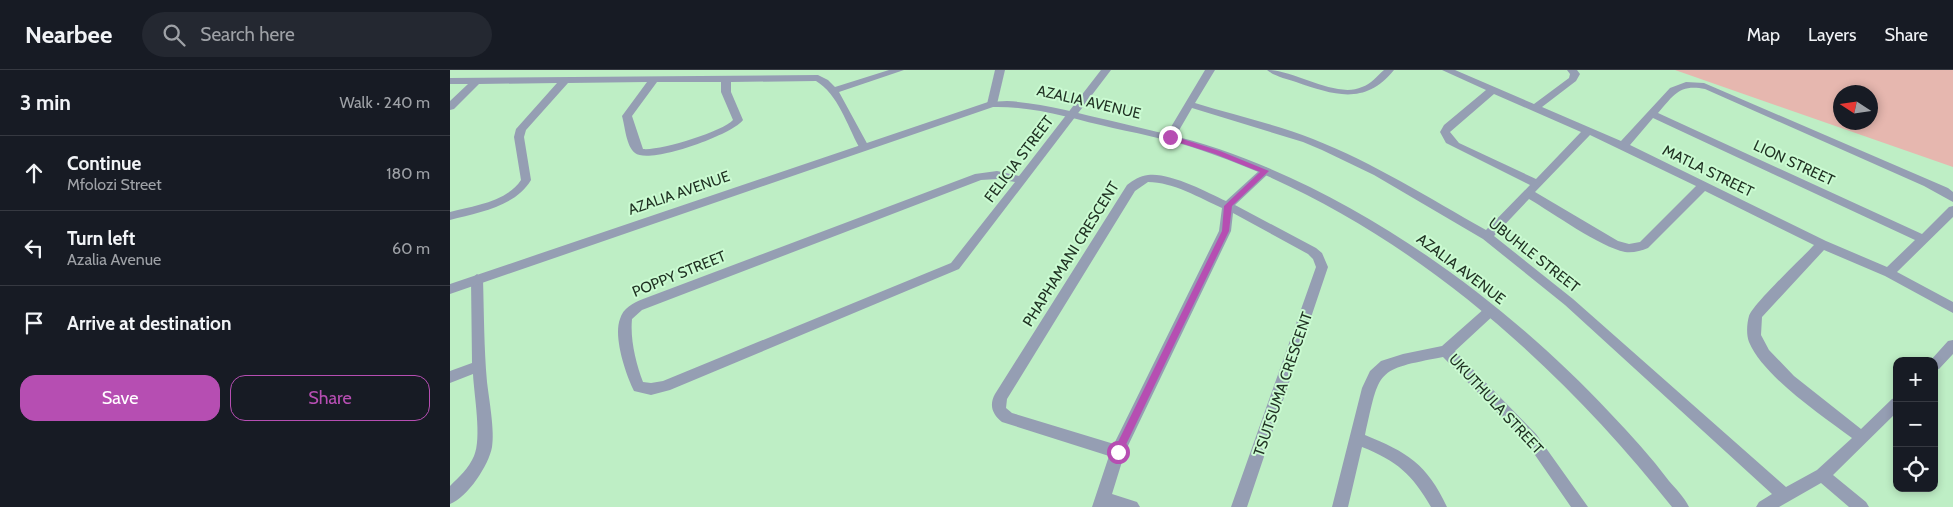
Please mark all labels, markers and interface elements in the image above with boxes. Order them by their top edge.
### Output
search box [142,12,492,57]
text: Nearbee [25,20,112,49]
icon: search [160,21,188,49]
text: Search here [200,23,295,46]
text: Map [1747,24,1780,46]
text: Layers [1808,24,1857,46]
text: Share [1885,24,1928,46]
street label: AZALIA AVENUE [1035,81,1143,123]
north arrow [1833,85,1878,130]
text: 3 min [20,90,71,115]
text: Walk · 240 m [339,93,430,112]
street label: FELICIA STREET [981,112,1057,206]
route end [1159,126,1182,149]
street label: LION STREET [1751,136,1837,190]
street label: MATLA STREET [1659,141,1757,201]
text: Continue [67,152,141,175]
icon: ahead [20,159,48,187]
text: 180 m [386,164,430,183]
street label: AZALIA AVENUE [626,167,732,219]
text: Mfolozi Street [67,175,162,194]
street label: PHAPHAMANI CRESCENT [1019,178,1123,330]
street label: UBUHLE STREET [1485,214,1583,296]
text: Turn left [67,227,135,250]
street label: AZALIA AVENUE [1413,230,1509,308]
icon: left [20,234,48,262]
text: 60 m [392,239,430,258]
street label: POPPY STREET [629,247,729,301]
text: Azalia Avenue [67,250,161,269]
icon: arrive [20,309,48,337]
street label: TSUTSUMA CRESCENT [1250,310,1316,458]
text: Arrive at destination [67,312,231,335]
street label: UKUTHULA STREET [1445,350,1547,458]
map controls [1893,357,1938,492]
button: + [1893,357,1938,402]
button: Save [20,375,220,421]
button: Share [230,375,430,421]
button: − [1893,402,1938,447]
route start [1107,441,1130,464]
button: locate [1893,447,1938,492]

